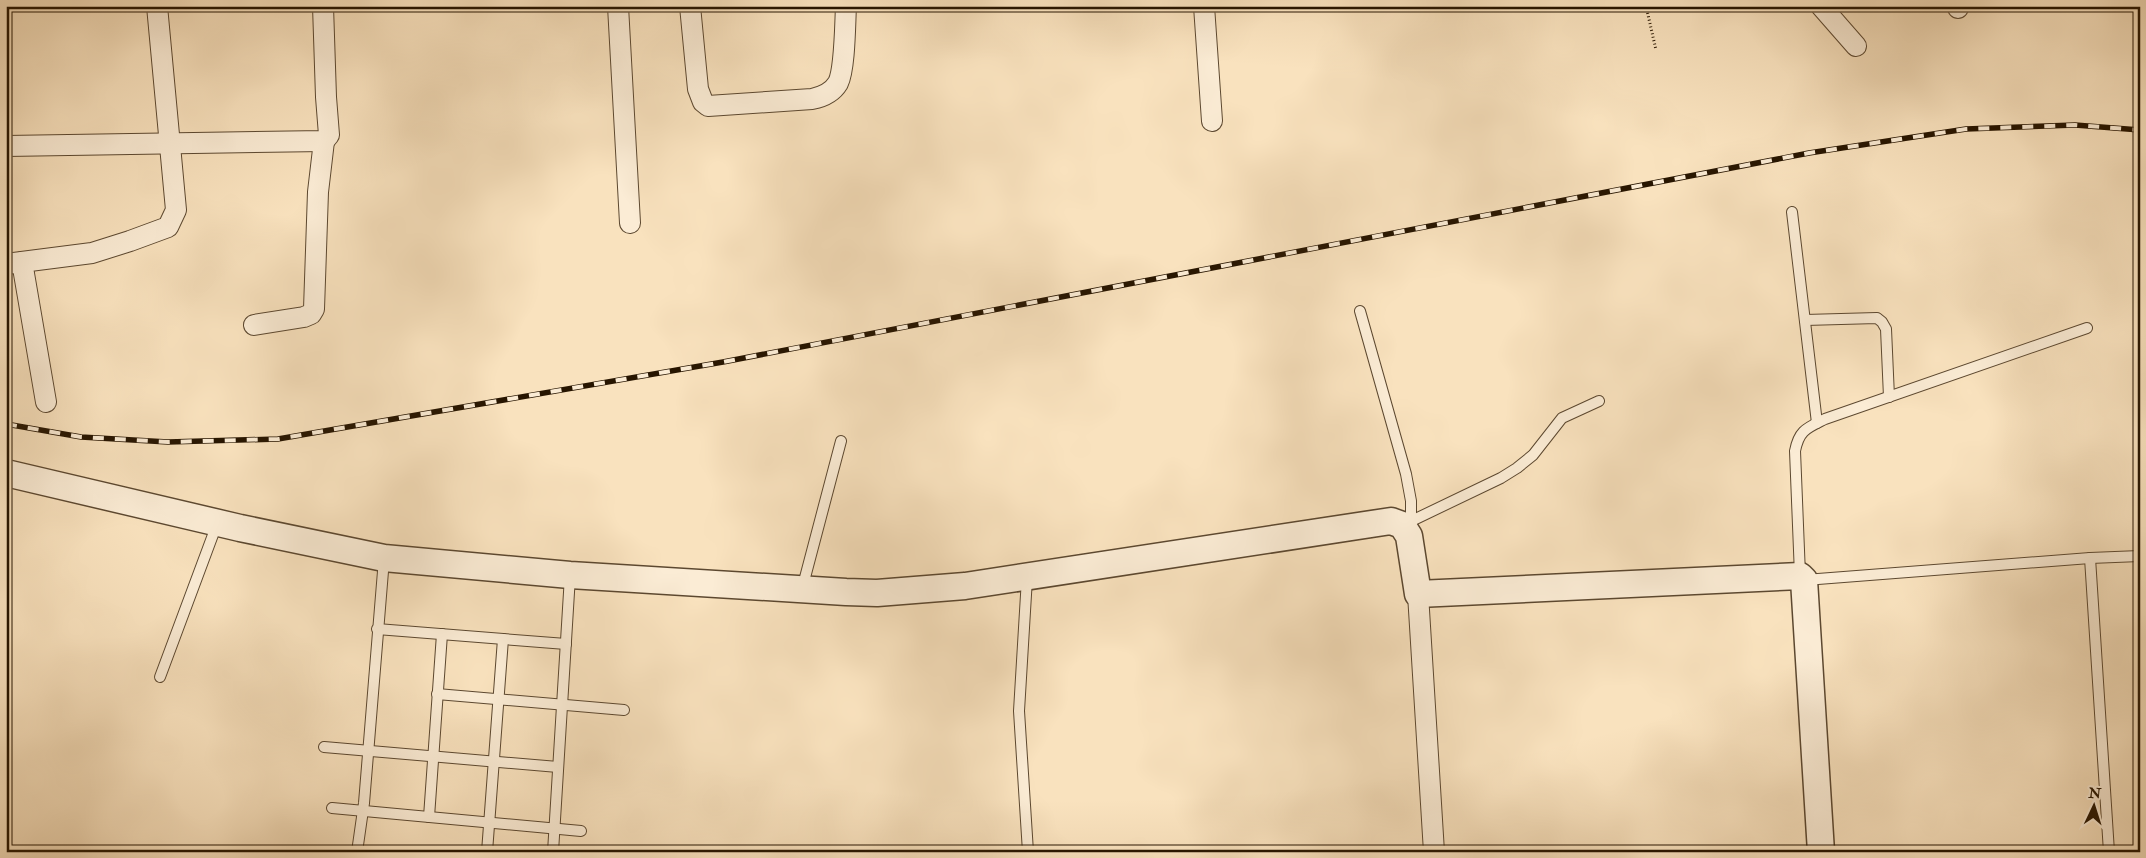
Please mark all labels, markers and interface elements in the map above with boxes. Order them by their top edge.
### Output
north arrow [2068,780,2118,830]
text: N [2087,785,2102,802]

